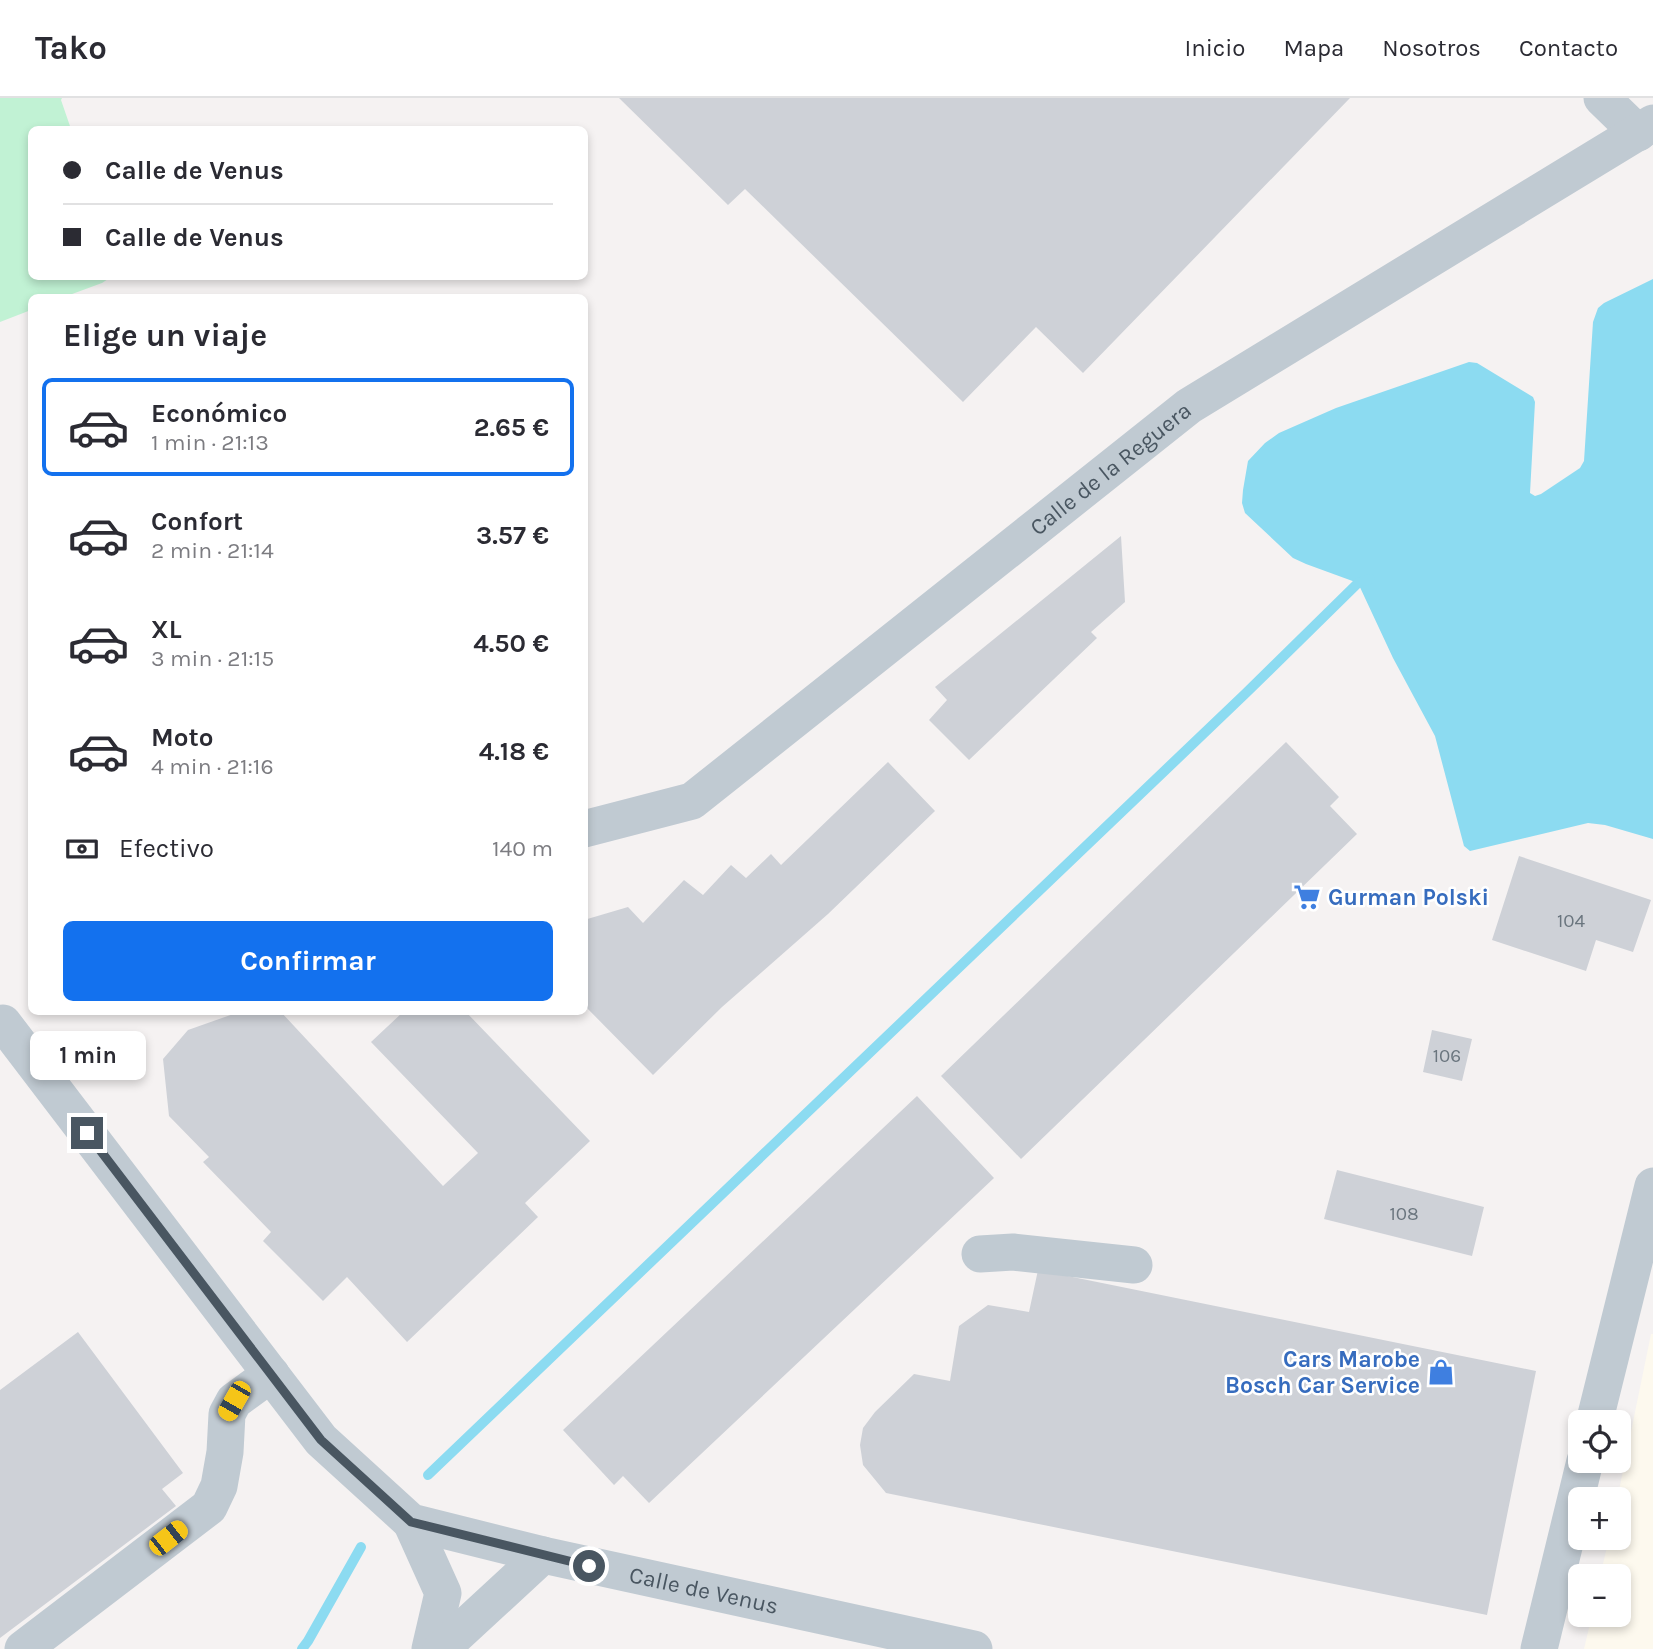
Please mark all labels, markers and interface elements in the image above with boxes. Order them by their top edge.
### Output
text: Tako [35,29,107,67]
text: Inicio [1184,34,1245,62]
text: Mapa [1283,34,1344,62]
text: Nosotros [1382,34,1481,62]
text: Contacto [1519,34,1618,62]
text: Calle de Venus [105,155,284,186]
text: Calle de Venus [105,222,284,253]
text: Elige un viaje [63,317,267,354]
icon: car [67,396,130,459]
street label: Calle de la Reguera [1025,397,1197,541]
text: Económico [151,398,287,429]
text: 2.65 € [474,412,549,443]
text: 1 min · 21:13 [151,429,269,456]
icon: car [67,504,130,567]
text: Confort [151,506,243,537]
text: 3.57 € [476,520,549,551]
text: 2 min · 21:14 [151,537,274,564]
icon: car [67,612,130,675]
text: XL [151,614,182,645]
text: 4.50 € [473,628,549,659]
text: 3 min · 21:15 [151,645,274,672]
icon: car [67,720,130,783]
text: Moto [151,722,213,753]
text: 4.18 € [479,736,549,767]
text: 4 min · 21:16 [151,753,274,780]
icon: cash [63,830,101,868]
text: Efectivo [119,833,214,864]
text: 140 m [492,835,553,862]
supermarket icon: Gurman Polski [1292,882,1322,912]
place label: Gurman Polski [1328,884,1489,911]
house number: 104 [1557,910,1585,932]
button: Confirmar [63,921,553,1001]
callout: 1 min [29,1032,145,1080]
text: 1 min [59,1042,117,1069]
house number: 106 [1433,1045,1461,1067]
route end [71,1117,103,1149]
house number: 108 [1389,1203,1419,1225]
place label: Cars Marobe Bosch Car Service [1225,1346,1420,1399]
shop icon: Cars Marobe Bosch Car Service [1426,1357,1456,1387]
car [215,1378,254,1424]
map controls [1568,1410,1631,1627]
button: locate [1568,1410,1631,1473]
button: + [1568,1487,1631,1550]
car [145,1517,192,1559]
route start [573,1550,605,1582]
street label: Calle de Venus [627,1561,781,1620]
button: − [1568,1564,1631,1627]

